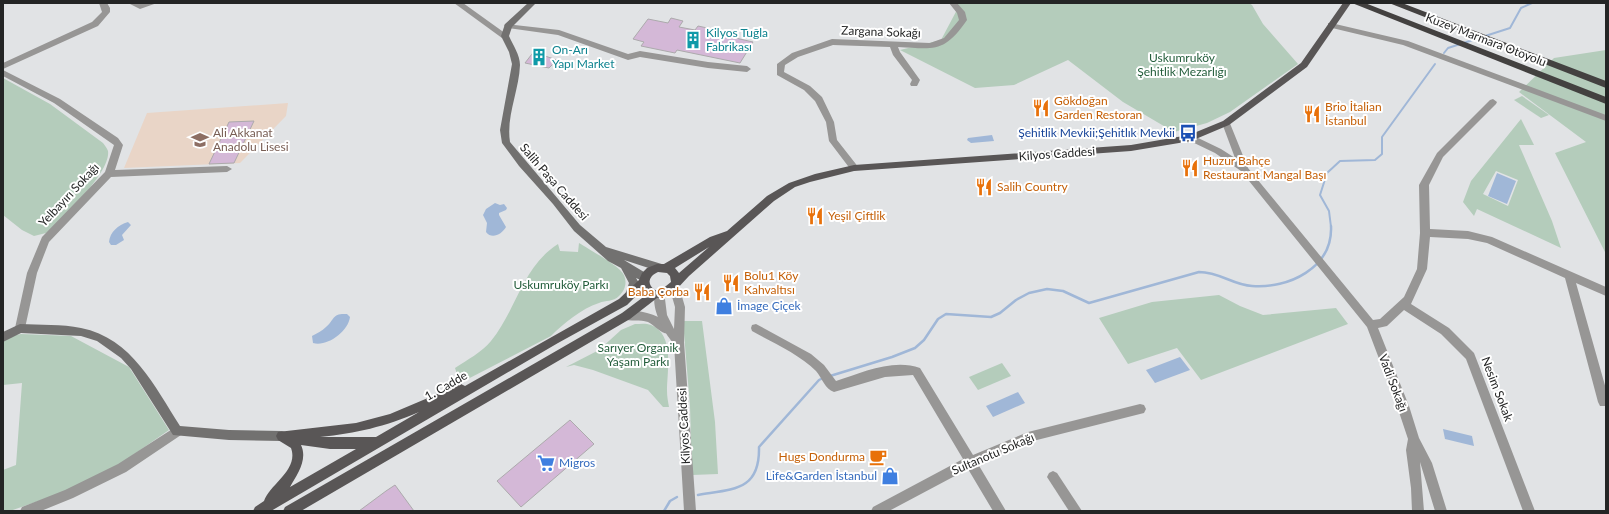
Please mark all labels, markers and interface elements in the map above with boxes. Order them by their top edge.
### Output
street label: Kuzey Marmara Otoyolu [1424,10,1549,69]
street label: Zargana Sokağı [841,23,921,40]
place label: Kilyos Tuğla Fabrikası [706,25,768,54]
building icon: Kilyos Tuğla Fabrikası [683,30,703,50]
place label: On-Arı Yapı Market [552,42,615,71]
building icon: On-Arı Yapı Market [529,47,549,67]
park label: Uskumruköy Şehitlik Mezarlığı [1137,50,1227,79]
place label: Gökdoğan Garden Restoran [1054,93,1142,122]
restaurant icon: Gökdoğan Garden Restoran [1031,98,1051,118]
place label: Brio İtalian İstanbul [1325,99,1382,128]
restaurant icon: Brio İtalian İstanbul [1302,104,1322,124]
bus stop icon: Şehitlik Mevkii;Şehitlık Mevkii [1178,123,1198,143]
place label: Ali Akkanat Anadolu Lisesi [213,125,289,154]
place label: Şehitlik Mevkii;Şehitlık Mevkii [1018,125,1175,140]
school or university icon: Ali Akkanat Anadolu Lisesi [190,130,210,150]
street label: Salih Paşa Caddesi [517,140,592,223]
street label: Kilyos Caddesi [1018,143,1096,164]
place label: Huzur Bahçe Restaurant Mangal Başı [1203,153,1326,182]
restaurant icon: Huzur Bahçe Restaurant Mangal Başı [1180,158,1200,178]
street label: Yelbayırı Sokağı [35,160,102,230]
restaurant icon: Salih Country [974,177,994,197]
place label: Salih Country [997,179,1069,194]
restaurant icon: Yeşil Çiftlik [805,206,825,226]
place label: Yeşil Çiftlik [828,208,886,223]
place label: Bolu1 Köy Kahvaltısı [744,268,799,297]
restaurant icon: Bolu1 Köy Kahvaltısı [721,273,741,293]
park label: Uskumruköy Parkı [513,277,609,292]
restaurant icon: Baba Çorba [692,282,712,302]
place label: Baba Çorba [628,284,689,299]
shop icon: İmage Çiçek [714,296,734,316]
place label: İmage Çiçek [737,298,802,313]
park label: Sarıyer Organik Yaşam Parkı [598,340,679,369]
street label: Vadi Sokağı [1376,352,1411,414]
street label: Nesim Sokak [1478,355,1517,424]
street label: 1. Cadde [422,367,470,404]
street label: Kilyos Caddesi [674,387,693,465]
street label: Sultanotu Sokağı [949,429,1036,478]
cafe icon: Hugs Dondurma [868,447,888,467]
place label: Hugs Dondurma [779,449,865,464]
supermarket icon: Migros [536,453,556,473]
place label: Migros [559,455,595,470]
shop icon: Life&Garden İstanbul [880,466,900,486]
place label: Life&Garden İstanbul [766,468,877,483]

